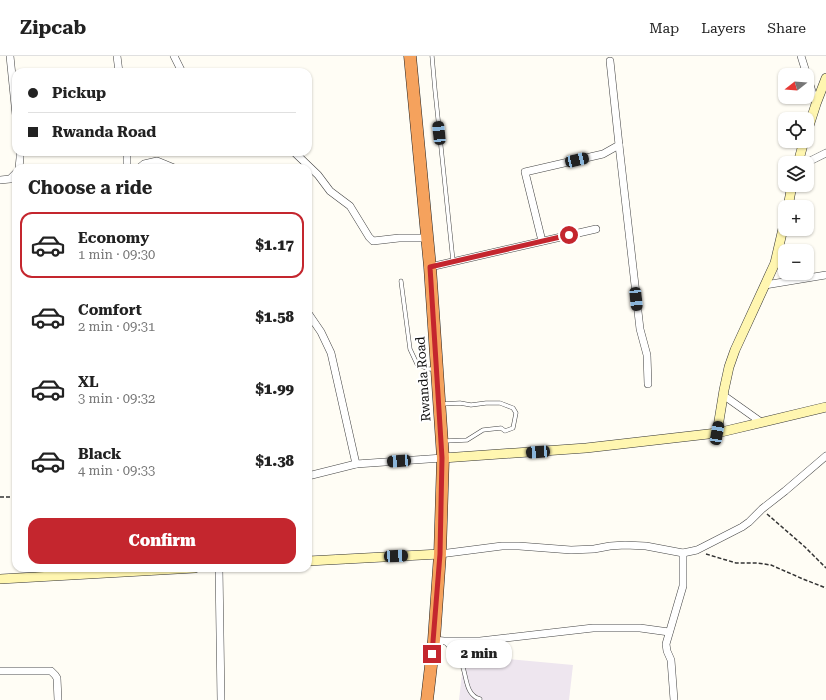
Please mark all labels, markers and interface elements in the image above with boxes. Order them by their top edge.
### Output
text: Zipcab [20,16,86,39]
text: Map [649,20,679,36]
text: Layers [701,20,745,36]
text: Share [767,20,806,36]
north arrow [778,68,814,104]
map controls [778,68,814,280]
text: Pickup [52,84,106,102]
button: locate [778,112,814,148]
car [432,120,446,146]
text: Rwanda Road [52,123,156,141]
car [564,151,590,169]
button: layers [778,156,814,192]
text: Choose a ride [28,177,152,198]
button: + [778,200,814,236]
route start [560,226,578,244]
icon: car [30,227,66,263]
text: Economy [78,229,149,247]
text: $1.17 [255,236,294,254]
button: − [778,244,814,280]
text: 1 min · 09:30 [78,247,155,262]
car [629,286,643,312]
icon: car [30,299,66,335]
text: Comfort [78,301,142,319]
text: $1.58 [255,308,294,326]
text: 2 min · 09:31 [78,319,155,334]
street label: Rwanda Road [412,335,433,422]
icon: car [30,371,66,407]
text: XL [78,373,99,391]
text: $1.99 [255,380,294,398]
text: 3 min · 09:32 [78,391,155,406]
car [709,420,725,446]
icon: car [30,443,66,479]
text: Black [78,445,121,463]
car [526,445,550,459]
text: $1.38 [255,452,294,470]
car [387,454,411,468]
text: 4 min · 09:33 [78,463,155,478]
button: Confirm [28,518,296,564]
car [384,549,408,563]
callout: 2 min [446,640,512,668]
route end [423,645,441,663]
text: 2 min [461,646,497,661]

